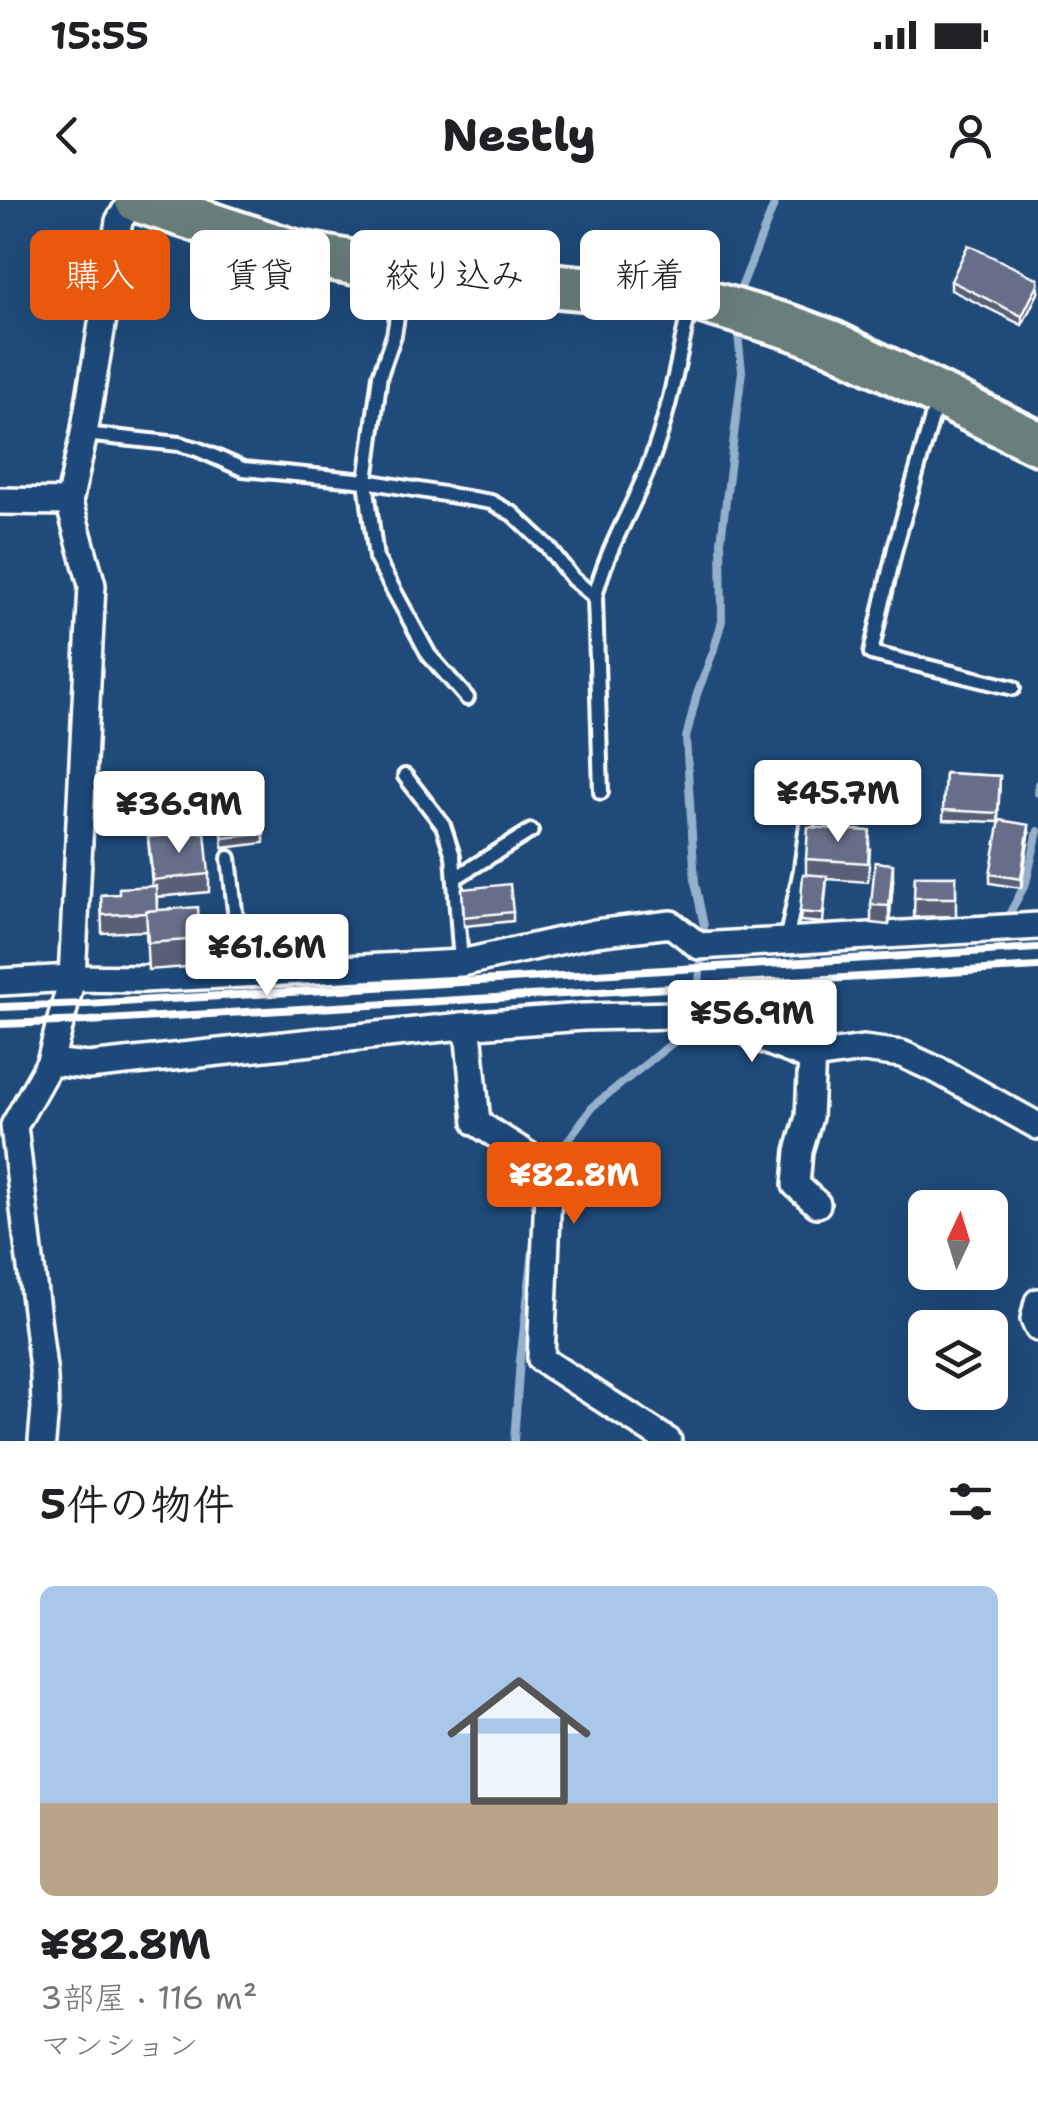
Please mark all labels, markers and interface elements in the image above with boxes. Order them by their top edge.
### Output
text: 15:55 [50,10,149,61]
text: Nestly [442,105,596,165]
icon: back [40,108,95,163]
icon: person [943,108,998,163]
chip: 購入 [30,230,170,320]
chip: 賃貸 [190,230,330,320]
chip: 絞り込み [350,230,560,320]
chip: 新着 [580,230,720,320]
pin: ¥45.7M [757,760,919,845]
pin: ¥36.9M [98,771,260,856]
text: ¥45.7M [776,771,900,814]
text: ¥36.9M [116,782,242,825]
pin: ¥61.6M [186,914,348,999]
text: ¥61.6M [208,925,326,968]
pin: ¥56.9M [671,980,833,1065]
text: ¥56.9M [690,991,814,1034]
pin: ¥82.8M [493,1142,655,1227]
text: ¥82.8M [509,1153,639,1196]
north arrow [908,1190,1008,1290]
map controls [908,1190,1008,1410]
button: layers [908,1310,1008,1410]
icon: filters [943,1474,998,1529]
text: 5件の物件 [40,1476,234,1532]
icon: home [429,1651,609,1831]
text: ¥82.8M [40,1916,211,1972]
text: 3部屋 · 116 m² [40,1976,257,2019]
text: マンション [40,2023,199,2066]

